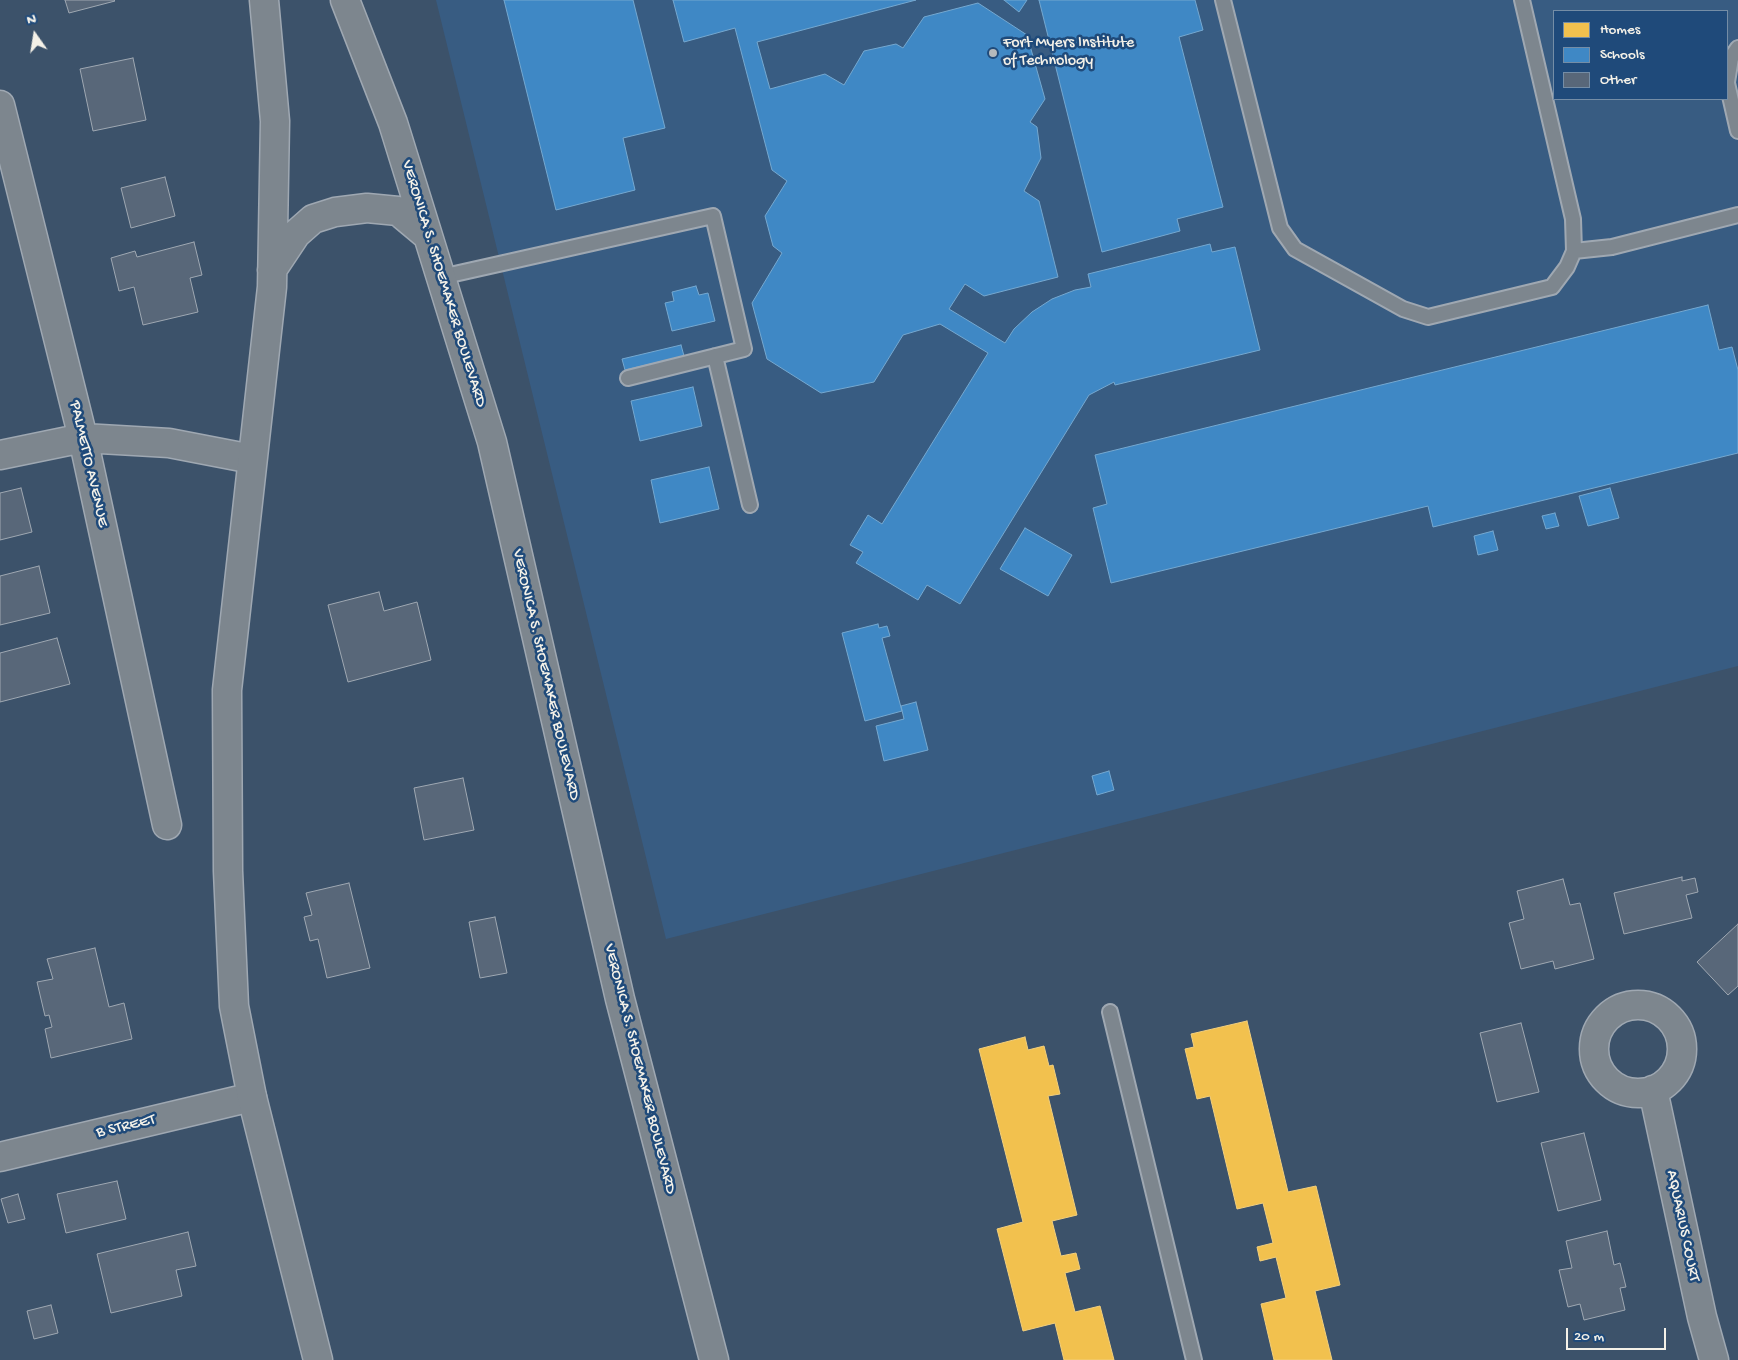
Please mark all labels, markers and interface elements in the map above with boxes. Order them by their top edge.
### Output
north arrow [10,10,60,60]
legend [1553,10,1728,100]
text: N [25,11,38,29]
text: Homes [1600,21,1640,39]
place label: Fort Myers Institute of Technology [1003,34,1134,72]
text: Schools [1600,46,1645,64]
marker: Fort Myers Institute of Technology [987,47,999,59]
text: Other [1600,71,1636,89]
street label: VERONICA S. SHOEMAKER BOULEVARD [396,158,490,410]
street label: PALMETTO AVENUE [64,399,112,529]
street label: VERONICA S. SHOEMAKER BOULEVARD [507,548,583,802]
street label: VERONICA S. SHOEMAKER BOULEVARD [599,942,679,1196]
street label: B STREET [95,1111,157,1143]
street label: AQUARIUS COURT [1661,1168,1703,1284]
scale bar [1568,1318,1668,1350]
text: 20 m [1574,1328,1604,1346]

